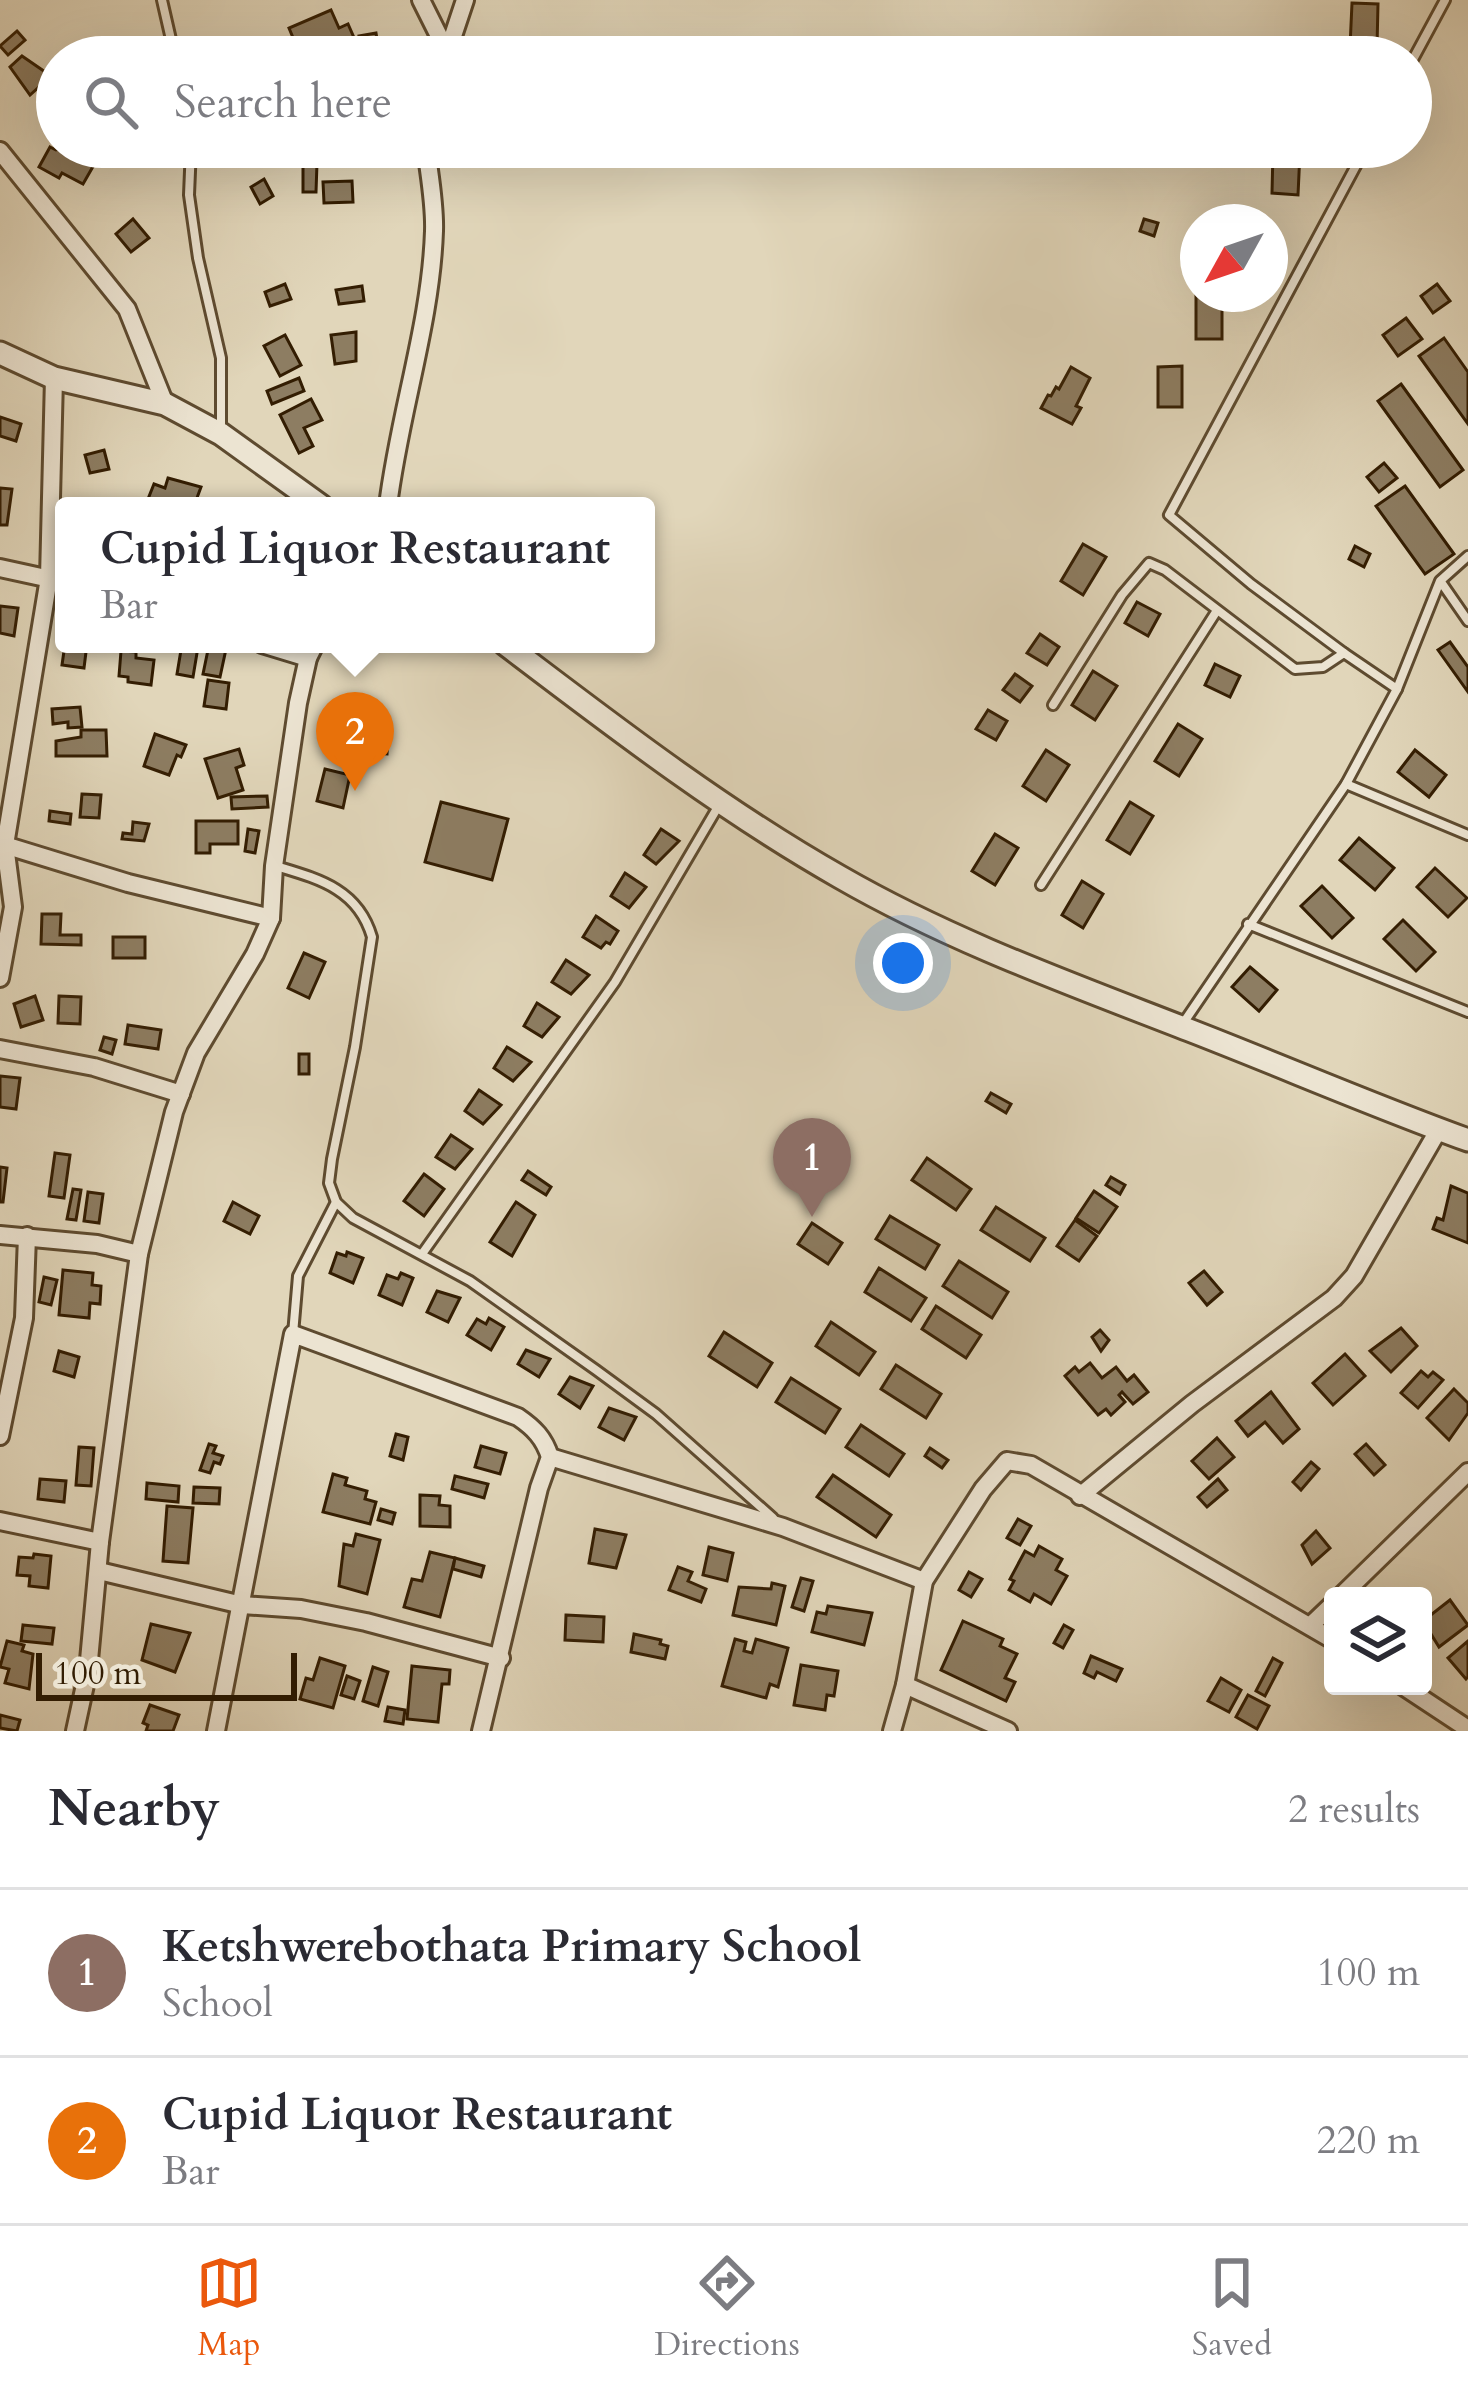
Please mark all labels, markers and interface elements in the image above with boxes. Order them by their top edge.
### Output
search box [36,36,1432,168]
icon: search [78,69,144,135]
text: Search here [174,72,392,133]
north arrow [1180,204,1288,312]
popup [55,497,655,653]
text: Cupid Liquor Restaurant [100,518,610,579]
text: Bar [100,579,157,632]
pin: 2 [316,692,394,791]
your location [873,933,933,993]
pin: 1 [773,1118,851,1217]
map controls [1324,1587,1432,1695]
button: layers [1324,1587,1432,1695]
scale bar [36,1647,297,1700]
text: 100 m [54,1651,141,1696]
text: Nearby [48,1774,220,1844]
text: 2 results [1288,1783,1420,1836]
text: Ketshwerebothata Primary School [162,1916,861,1977]
text: 1 [77,1946,97,1999]
text: 100 m [1317,1946,1420,1999]
text: School [162,1977,273,2030]
text: Cupid Liquor Restaurant [162,2084,672,2145]
text: 2 [77,2114,97,2167]
text: 220 m [1317,2114,1420,2167]
text: Bar [162,2145,220,2198]
tab: Map [196,2250,262,2367]
tab: Directions [654,2250,800,2367]
tab: Saved [1192,2250,1272,2367]

